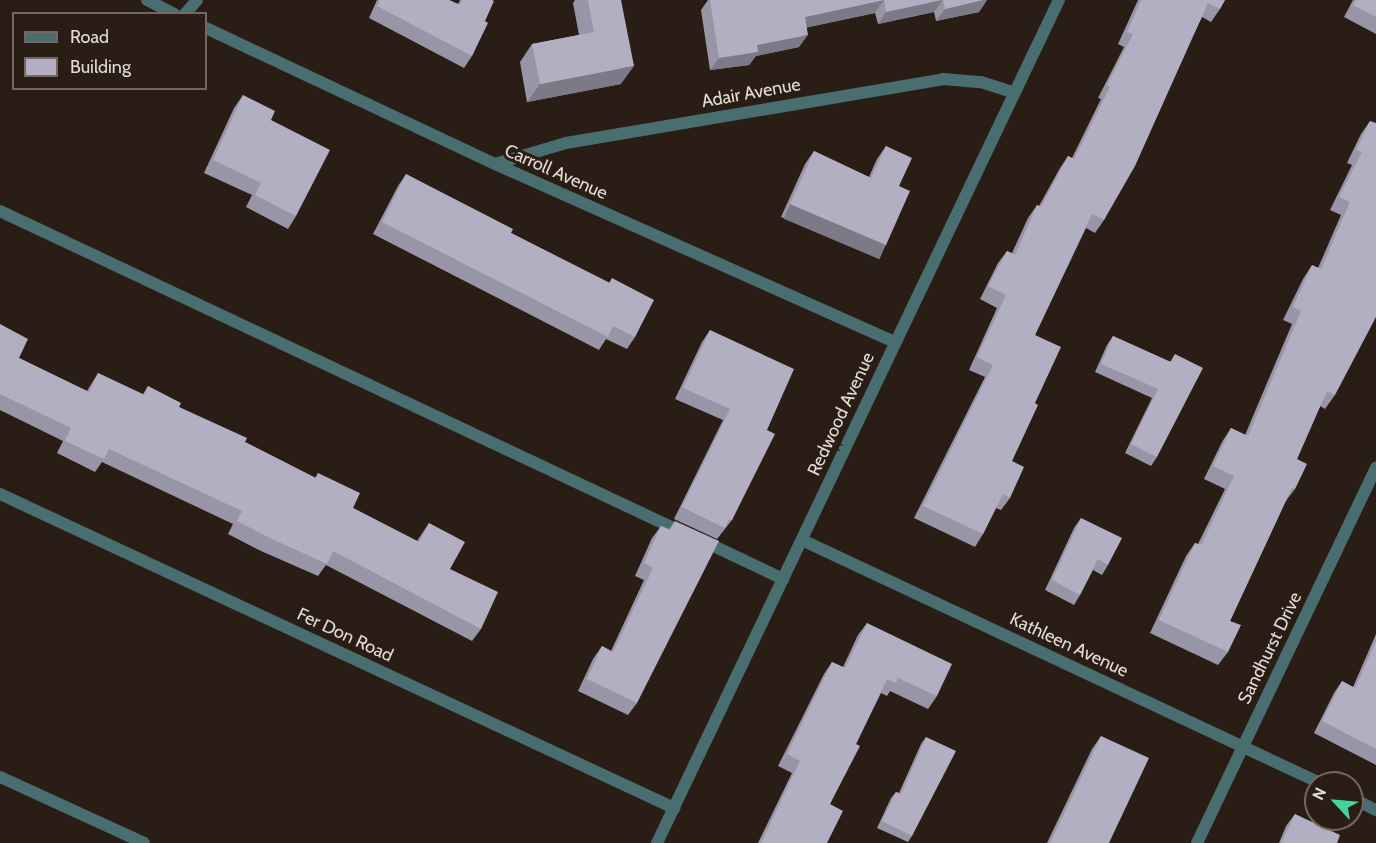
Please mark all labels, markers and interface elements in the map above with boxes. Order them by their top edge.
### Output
legend [12,12,207,90]
text: Road [70,26,109,48]
text: Building [70,56,131,78]
street label: Adair Avenue [700,74,802,112]
street label: Carroll Avenue [501,140,611,204]
street label: Redwood Avenue [803,349,879,479]
street label: Sandhurst Drive [1234,588,1306,708]
street label: Fer Don Road [293,603,397,667]
street label: Kathleen Avenue [1006,608,1132,682]
north arrow [1304,771,1364,831]
text: N [1308,785,1330,803]

